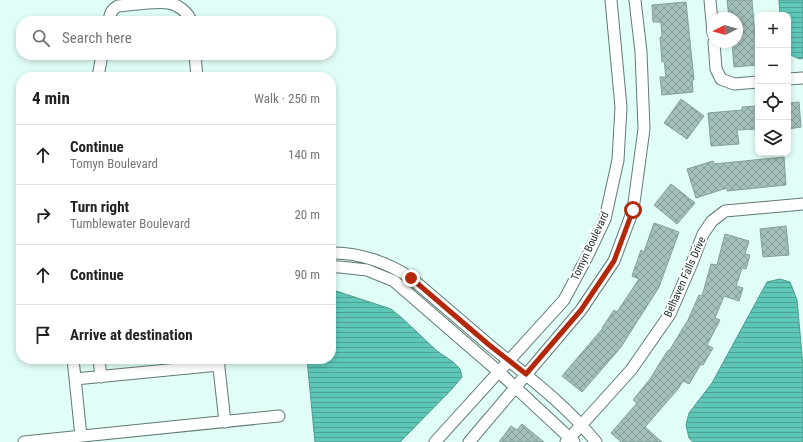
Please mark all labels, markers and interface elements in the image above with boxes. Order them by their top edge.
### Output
north arrow [707,12,743,48]
map controls [755,12,791,156]
button: + [755,12,791,48]
search box [16,16,336,60]
icon: search [30,27,52,49]
text: Search here [62,29,132,47]
button: − [755,48,791,84]
button: locate [755,84,791,120]
text: 4 min [32,88,70,108]
text: Walk · 250 m [254,91,320,106]
button: layers [755,120,791,156]
text: Continue [70,138,124,156]
icon: ahead [32,144,54,166]
text: 140 m [288,147,320,162]
text: Tomyn Boulevard [70,156,158,171]
text: Turn right [70,198,129,216]
route start [624,201,642,219]
icon: right [32,204,54,226]
text: 20 m [294,207,320,222]
street label: Tomyn Boulevard [568,209,612,283]
text: Tumblewater Boulevard [70,216,190,231]
street label: Belhaven Falls Drive [661,235,709,319]
icon: ahead [32,264,54,286]
text: Continue [70,266,124,284]
text: 90 m [294,267,320,282]
route end [402,269,420,287]
icon: arrive [32,324,54,346]
text: Arrive at destination [70,326,193,344]

